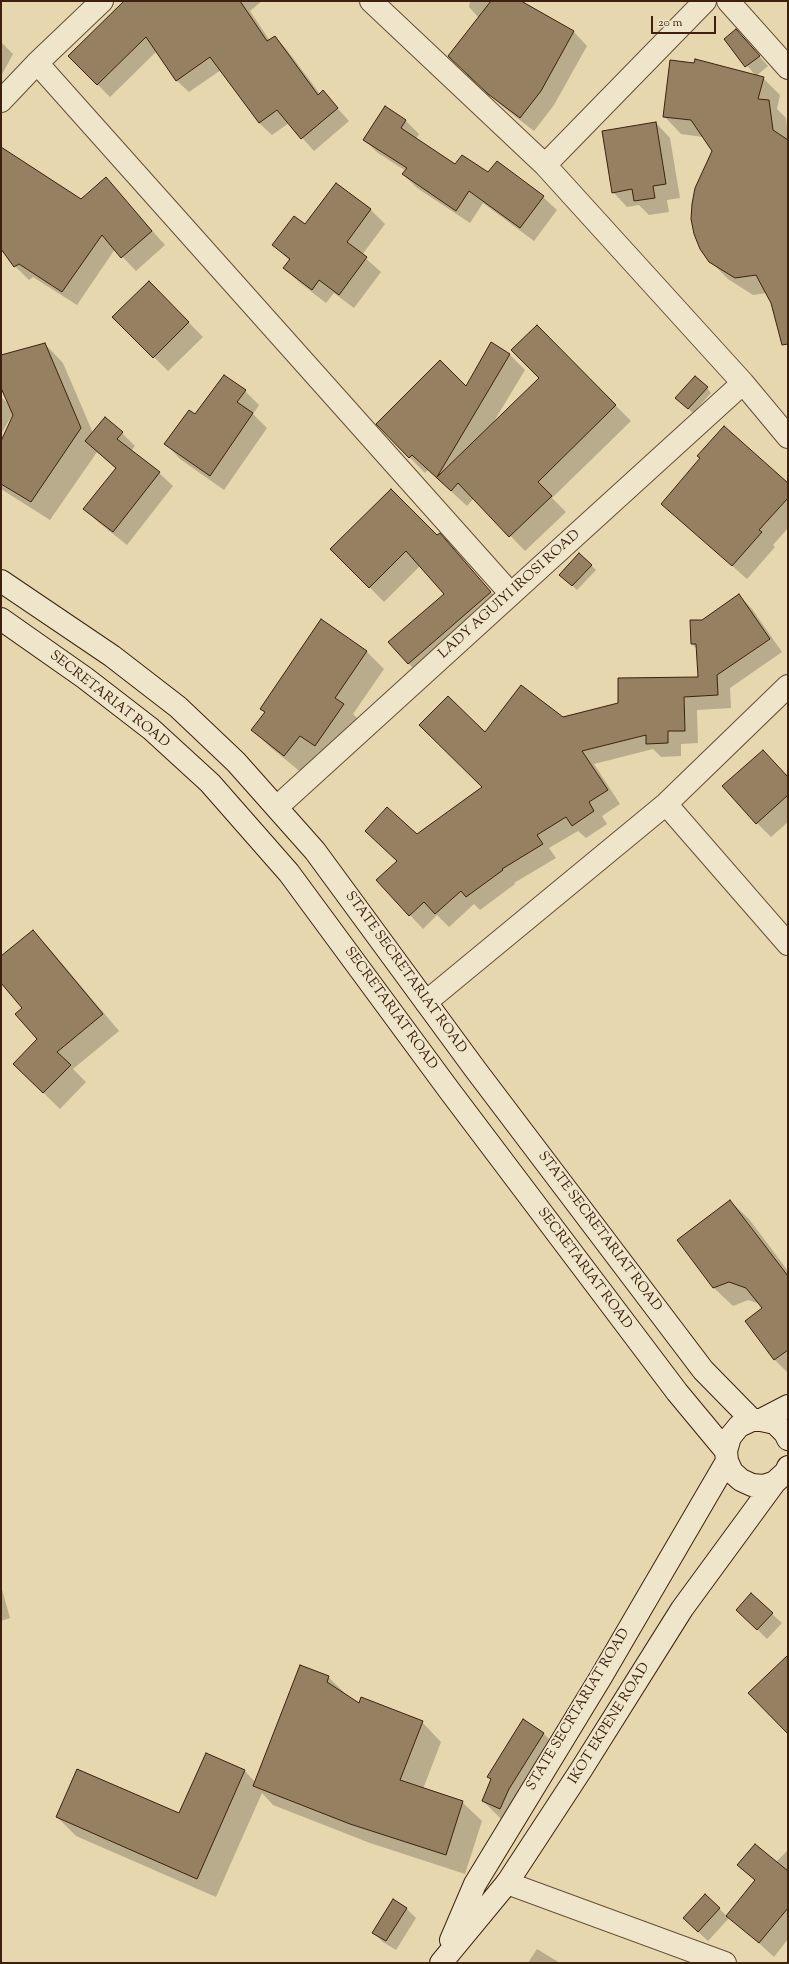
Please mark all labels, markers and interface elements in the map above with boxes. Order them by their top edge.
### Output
scale bar [653,8,718,34]
text: 20 m [658,14,682,32]
street label: LADY AGUIYI IROSI ROAD [436,527,584,663]
street label: SECRETARIAT ROAD [46,648,172,752]
street label: STATE SECRETARIAT ROAD [341,889,469,1057]
street label: SECRETARIAT ROAD [340,944,440,1074]
street label: STATE SECRETARIAT ROAD [533,1149,665,1315]
street label: SECRETARIAT ROAD [533,1205,635,1333]
street label: STATE SECRTARIAT ROAD [524,1626,634,1794]
street label: IKOT EKPENE ROAD [566,1660,654,1788]

